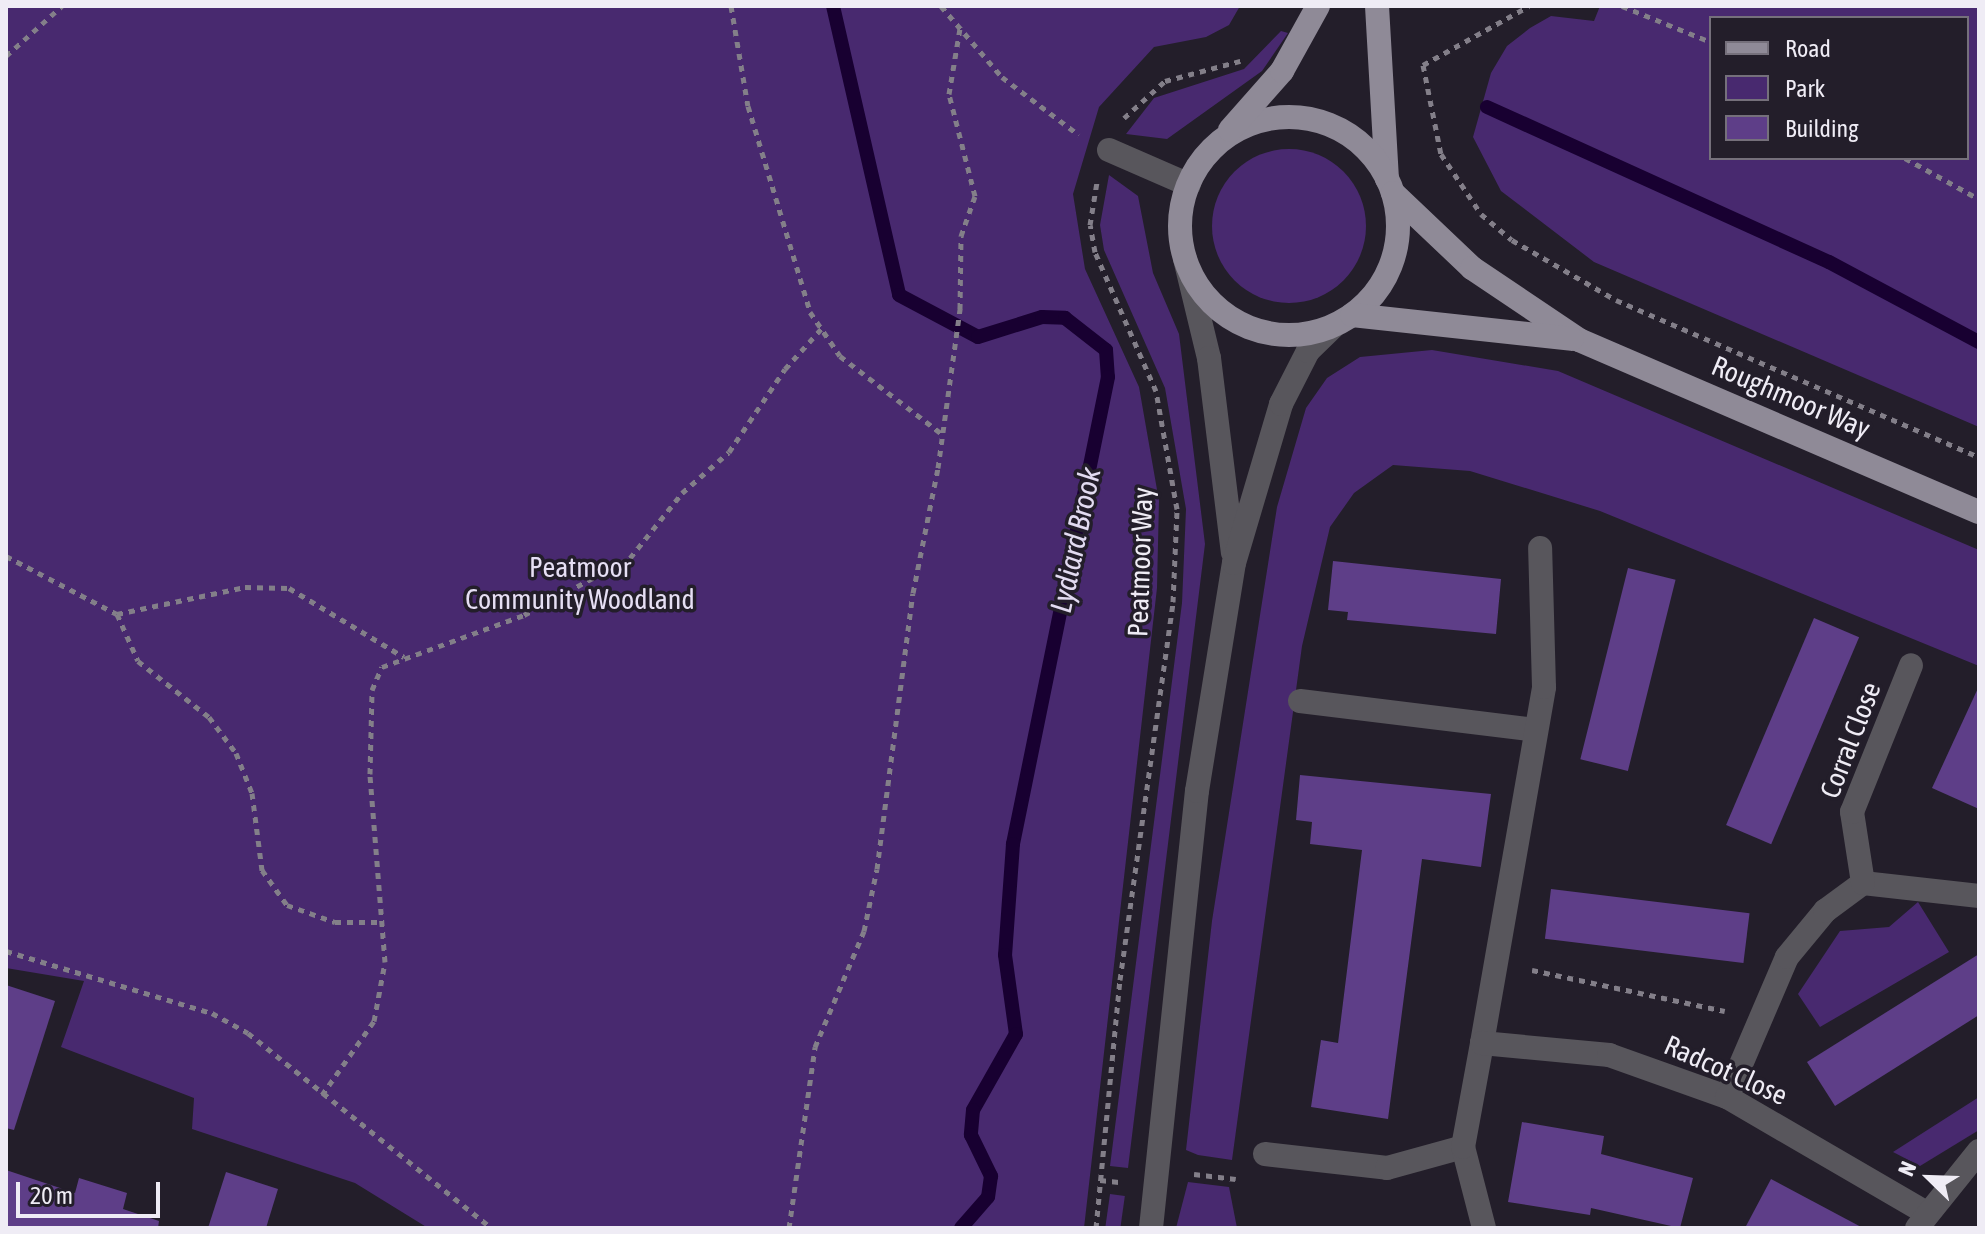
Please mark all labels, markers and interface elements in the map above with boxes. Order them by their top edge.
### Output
legend [1709,16,1969,160]
text: Road [1785,35,1831,62]
text: Park [1785,75,1825,102]
text: Building [1785,115,1858,142]
street label: Roughmoor Way [1707,349,1875,445]
water label: Lydiard Brook [1042,464,1108,616]
street label: Peatmoor Way [1121,487,1159,637]
park label: Peatmoor Community Woodland [465,550,695,616]
street label: Corral Close [1813,677,1887,803]
street label: Radcot Close [1659,1028,1793,1112]
north arrow [1889,1138,1969,1218]
text: N [1892,1158,1921,1180]
scale bar [20,1166,164,1216]
text: 20 m [30,1182,73,1209]

